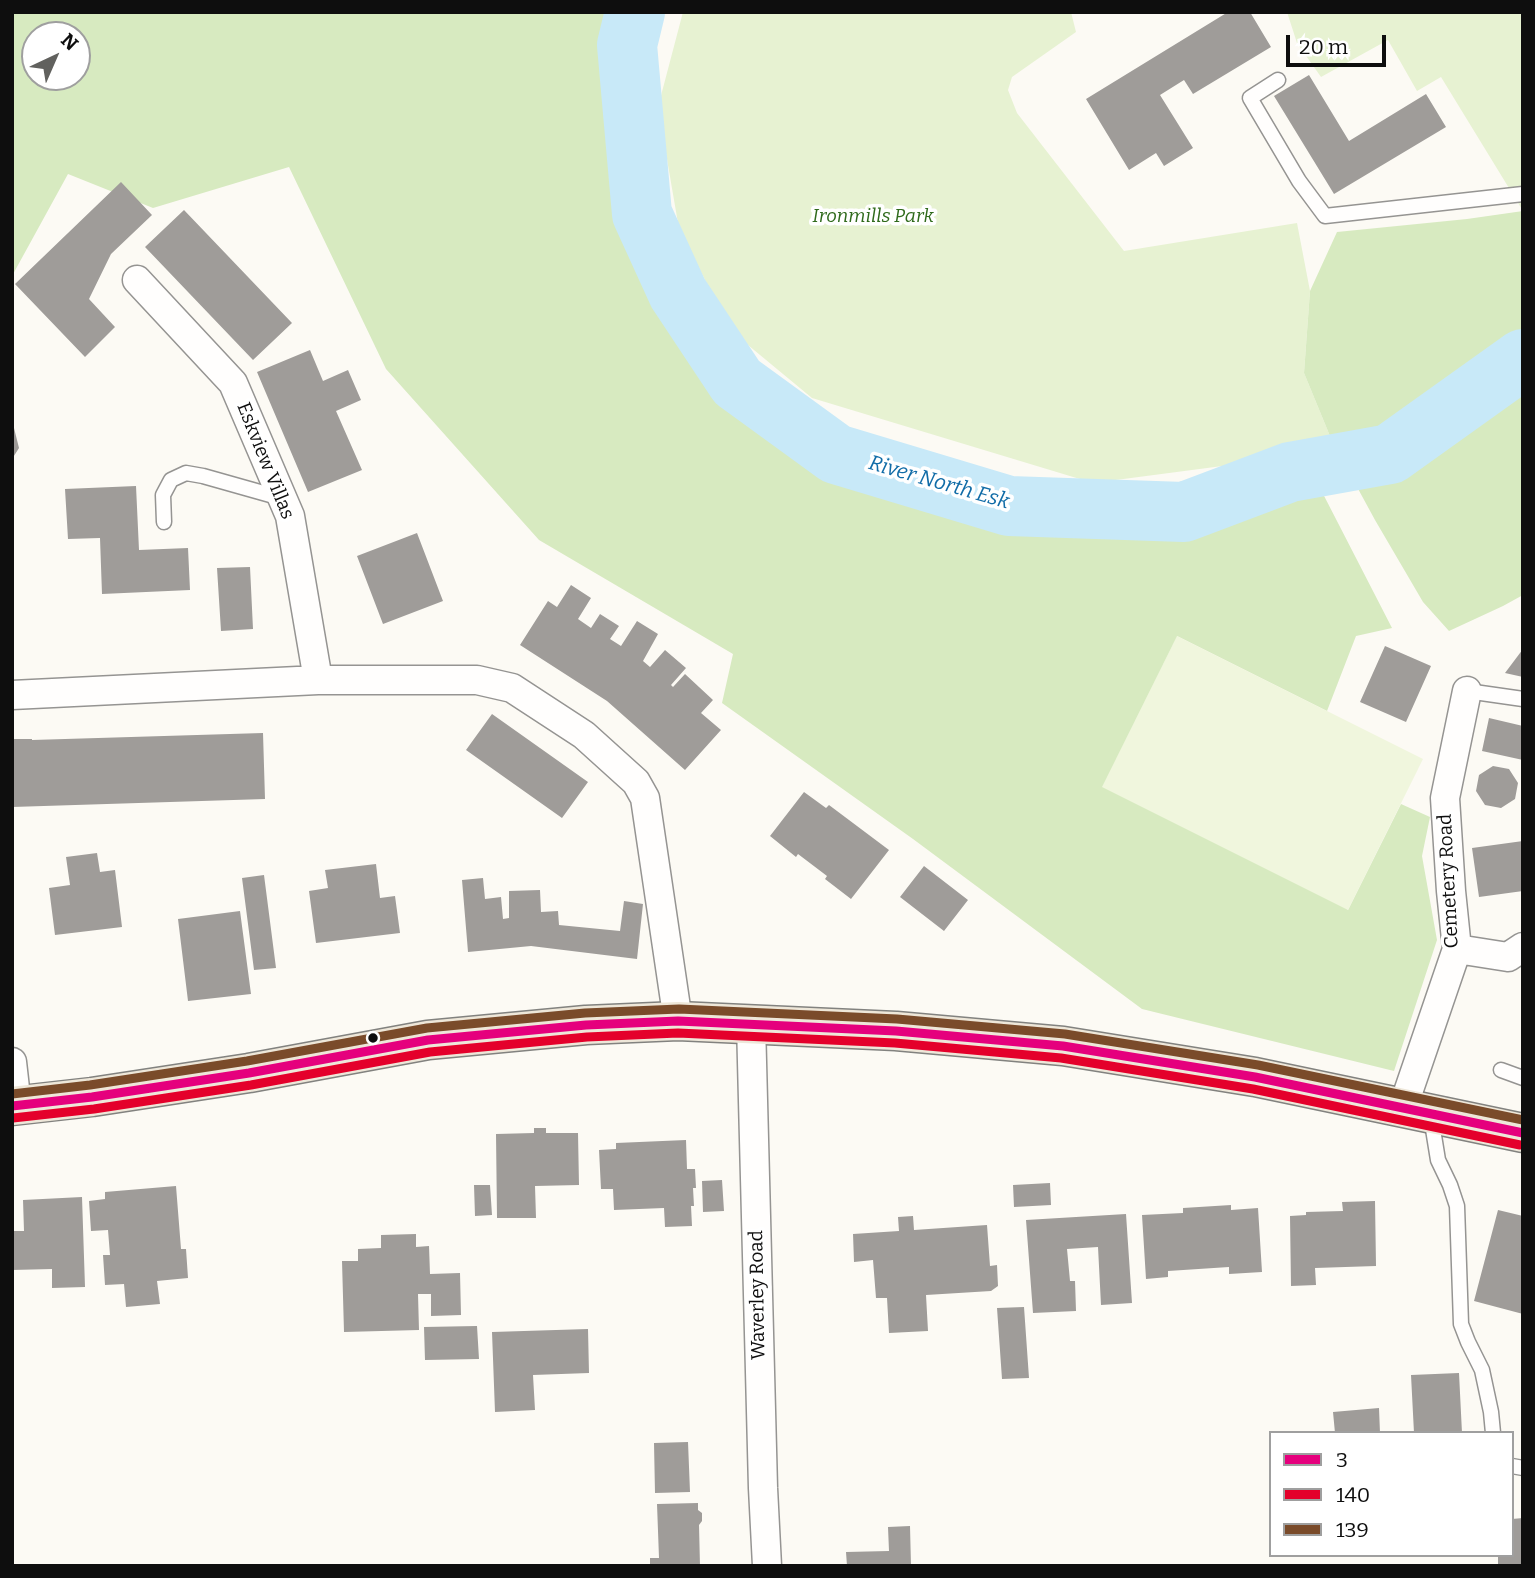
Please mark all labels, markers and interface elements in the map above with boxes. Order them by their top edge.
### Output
north arrow [21,21,91,91]
scale bar [1290,21,1390,65]
text: N [56,29,83,55]
text: 20 m [1299,34,1348,60]
park label: Ironmills Park [812,206,934,228]
street label: Eskview Villas [231,399,299,523]
water label: River North Esk [866,451,1012,515]
street label: Cemetery Road [1434,813,1464,949]
unlabelled marker [366,1031,380,1045]
street label: Waverley Road [745,1230,771,1360]
legend [1269,1431,1514,1557]
text: 3 [1336,1447,1348,1473]
text: 140 [1336,1482,1370,1508]
text: 139 [1336,1517,1369,1543]

